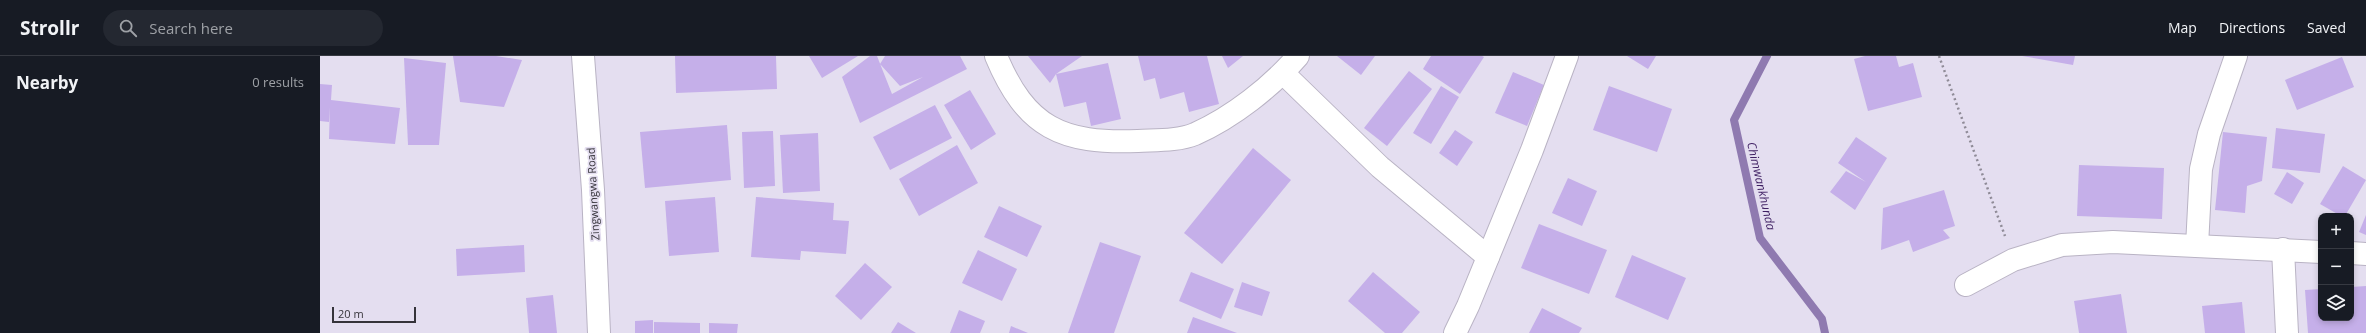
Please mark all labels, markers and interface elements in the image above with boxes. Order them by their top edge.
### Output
search box [103,10,383,46]
text: Strollr [20,15,79,41]
icon: search [117,17,139,39]
text: Search here [149,18,233,38]
text: Map [2168,18,2197,37]
text: Directions [2219,18,2285,37]
text: Saved [2307,18,2346,37]
text: Nearby [16,71,78,94]
text: 0 results [252,73,304,91]
water label: Chimwankhunda [1743,140,1780,232]
street label: Zingwangwa Road [583,147,602,241]
map controls [2318,213,2354,321]
button: + [2318,213,2354,249]
button: − [2318,249,2354,285]
button: layers [2318,285,2354,321]
scale bar [332,305,416,324]
text: 20 m [338,306,364,321]

